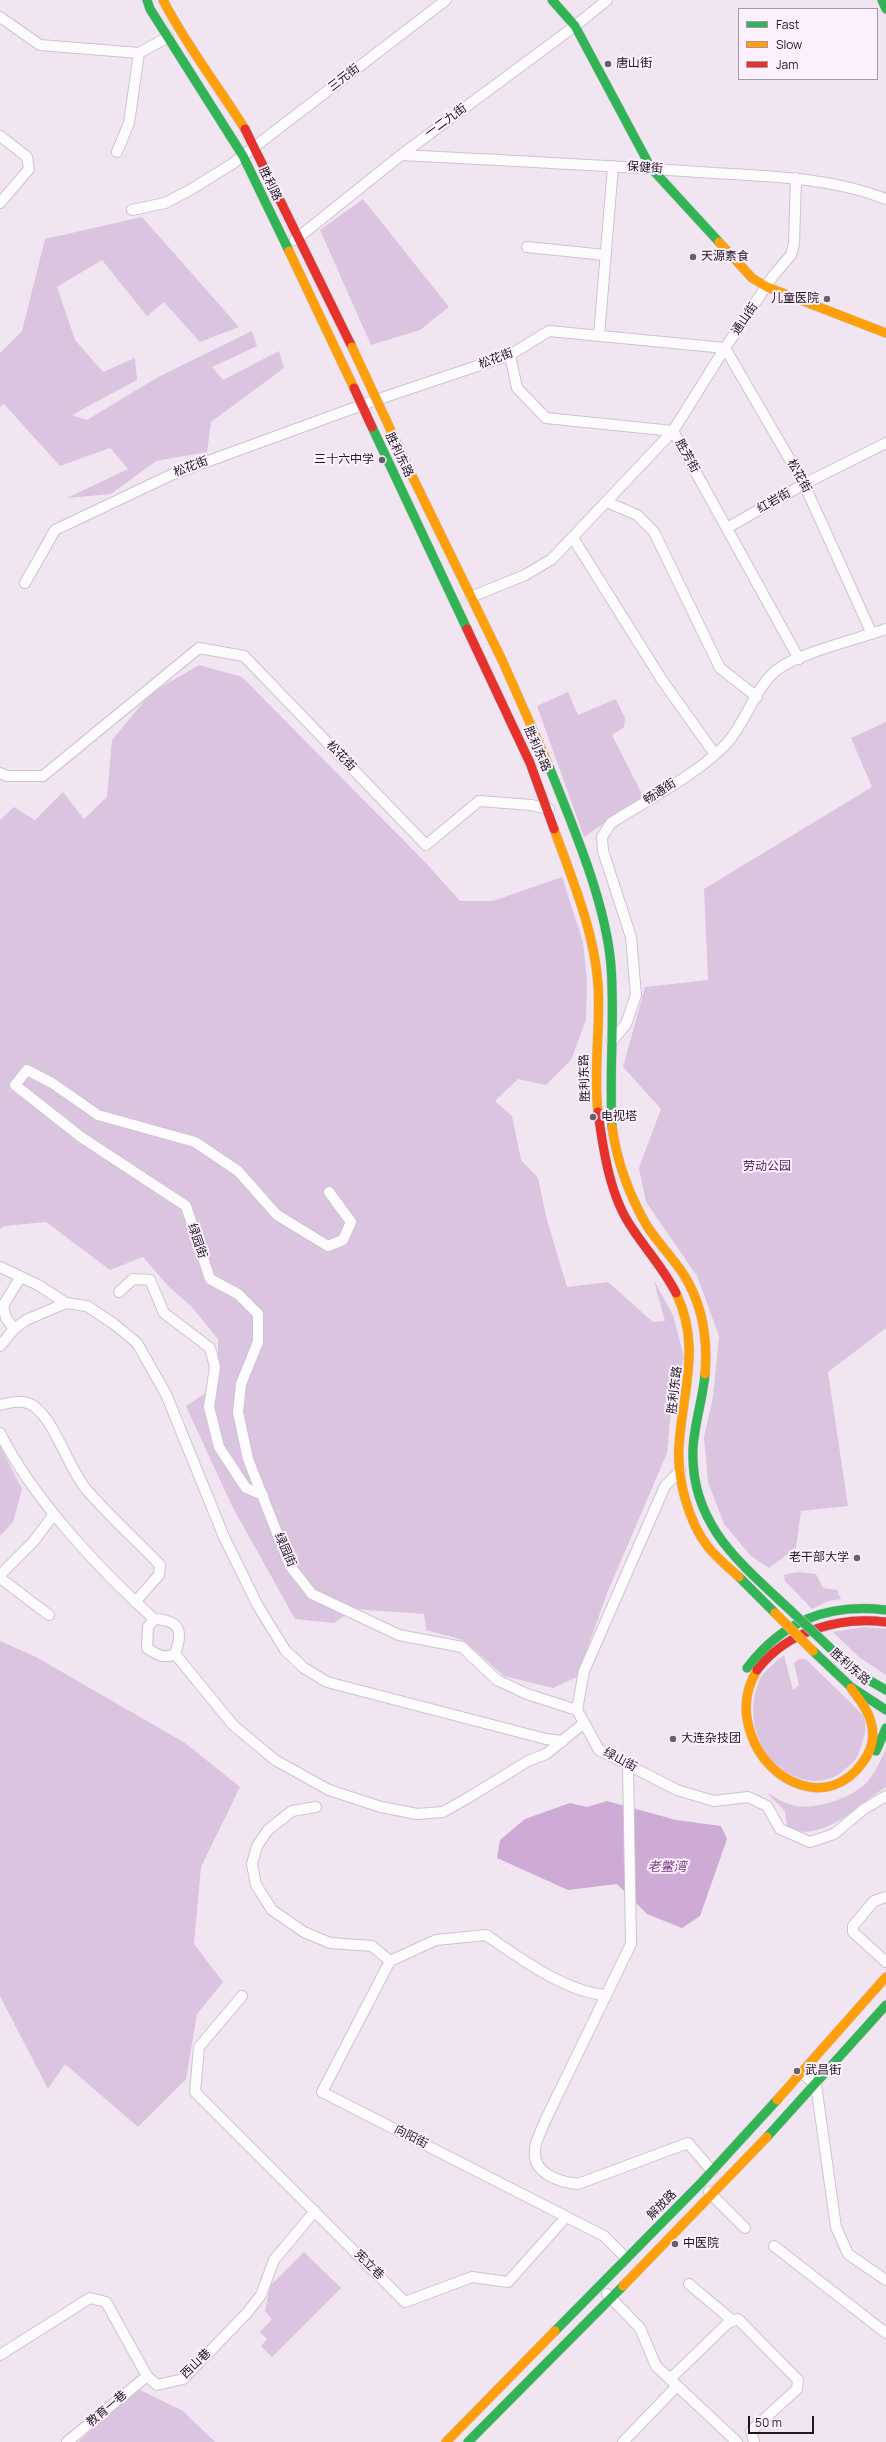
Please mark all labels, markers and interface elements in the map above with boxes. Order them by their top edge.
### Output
legend [738,8,878,80]
text: Fast [776,16,800,33]
text: Slow [776,36,802,53]
text: Jam [776,56,798,73]
place label: 唐山街 [616,57,652,71]
marker: 唐山街 [603,59,613,69]
street label: 三元街 [325,61,363,95]
street label: 一二九街 [422,101,470,141]
street label: 保健街 [627,160,663,176]
street label: 胜利路 [256,165,284,203]
place label: 天源素食 [701,250,749,264]
marker: 天源素食 [688,252,698,262]
place label: 儿童医院 [771,292,819,306]
marker: 儿童医院 [822,294,832,304]
street label: 通山街 [729,300,761,338]
street label: 松花街 [477,346,515,372]
street label: 胜利东路 [382,430,416,480]
street label: 胜芳街 [672,437,702,475]
place label: 三十六中学 [314,453,374,467]
street label: 松花街 [172,454,210,480]
marker: 三十六中学 [377,455,387,465]
street label: 松花街 [784,457,814,495]
street label: 红岩街 [755,486,793,516]
street label: 胜利东路 [521,724,553,774]
street label: 松花街 [323,738,359,774]
street label: 畅通街 [641,776,679,808]
street label: 胜利东路 [577,1054,593,1102]
place label: 电视塔 [601,1110,637,1124]
marker: 电视塔 [588,1112,598,1122]
park label: 劳动公园 [743,1160,791,1174]
street label: 绿园街 [184,1222,210,1260]
street label: 胜利东路 [665,1365,685,1415]
street label: 绿园街 [271,1531,299,1569]
place label: 老干部大学 [789,1551,849,1565]
marker: 老干部大学 [852,1553,862,1563]
street label: 胜利东路 [827,1646,873,1688]
place label: 大连杂技团 [681,1732,741,1746]
marker: 大连杂技团 [668,1734,678,1744]
street label: 绿山街 [601,1745,639,1775]
water label: 老鳖湾 [648,1859,686,1875]
place label: 武昌街 [805,2064,841,2078]
marker: 武昌街 [792,2066,802,2076]
street label: 向阳街 [392,2122,430,2152]
street label: 解放路 [644,2187,680,2223]
place label: 中医院 [683,2237,719,2251]
marker: 中医院 [670,2239,680,2249]
street label: 宪立巷 [351,2247,387,2283]
street label: 西山巷 [178,2346,214,2382]
street label: 教育一巷 [84,2388,130,2430]
scale bar [750,2408,816,2434]
text: 50 m [755,2414,782,2431]

